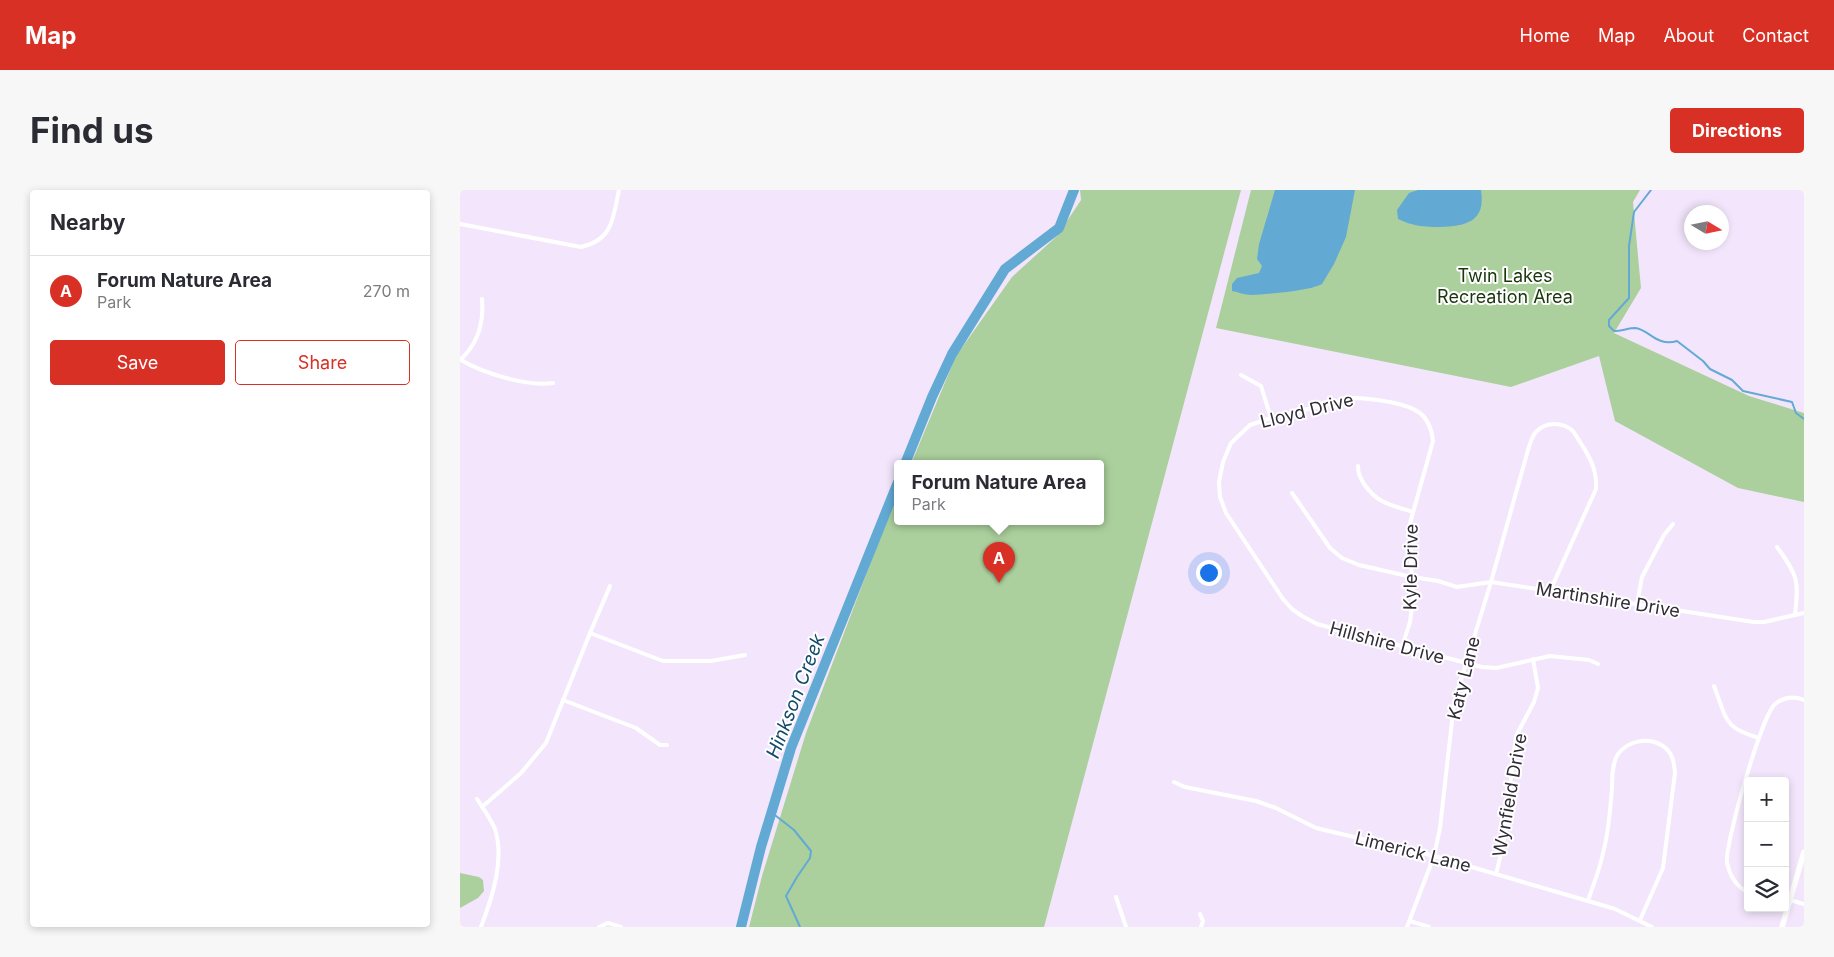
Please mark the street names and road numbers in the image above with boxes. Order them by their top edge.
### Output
street label: Lloyd Drive [1258,389,1356,432]
street label: Kyle Drive [1399,524,1422,610]
street label: Martinshire Drive [1535,578,1682,621]
street label: Hillshire Drive [1328,617,1447,668]
street label: Katy Lane [1443,634,1484,722]
street label: Wynfield Drive [1488,731,1531,858]
street label: Limerick Lane [1353,827,1473,876]

